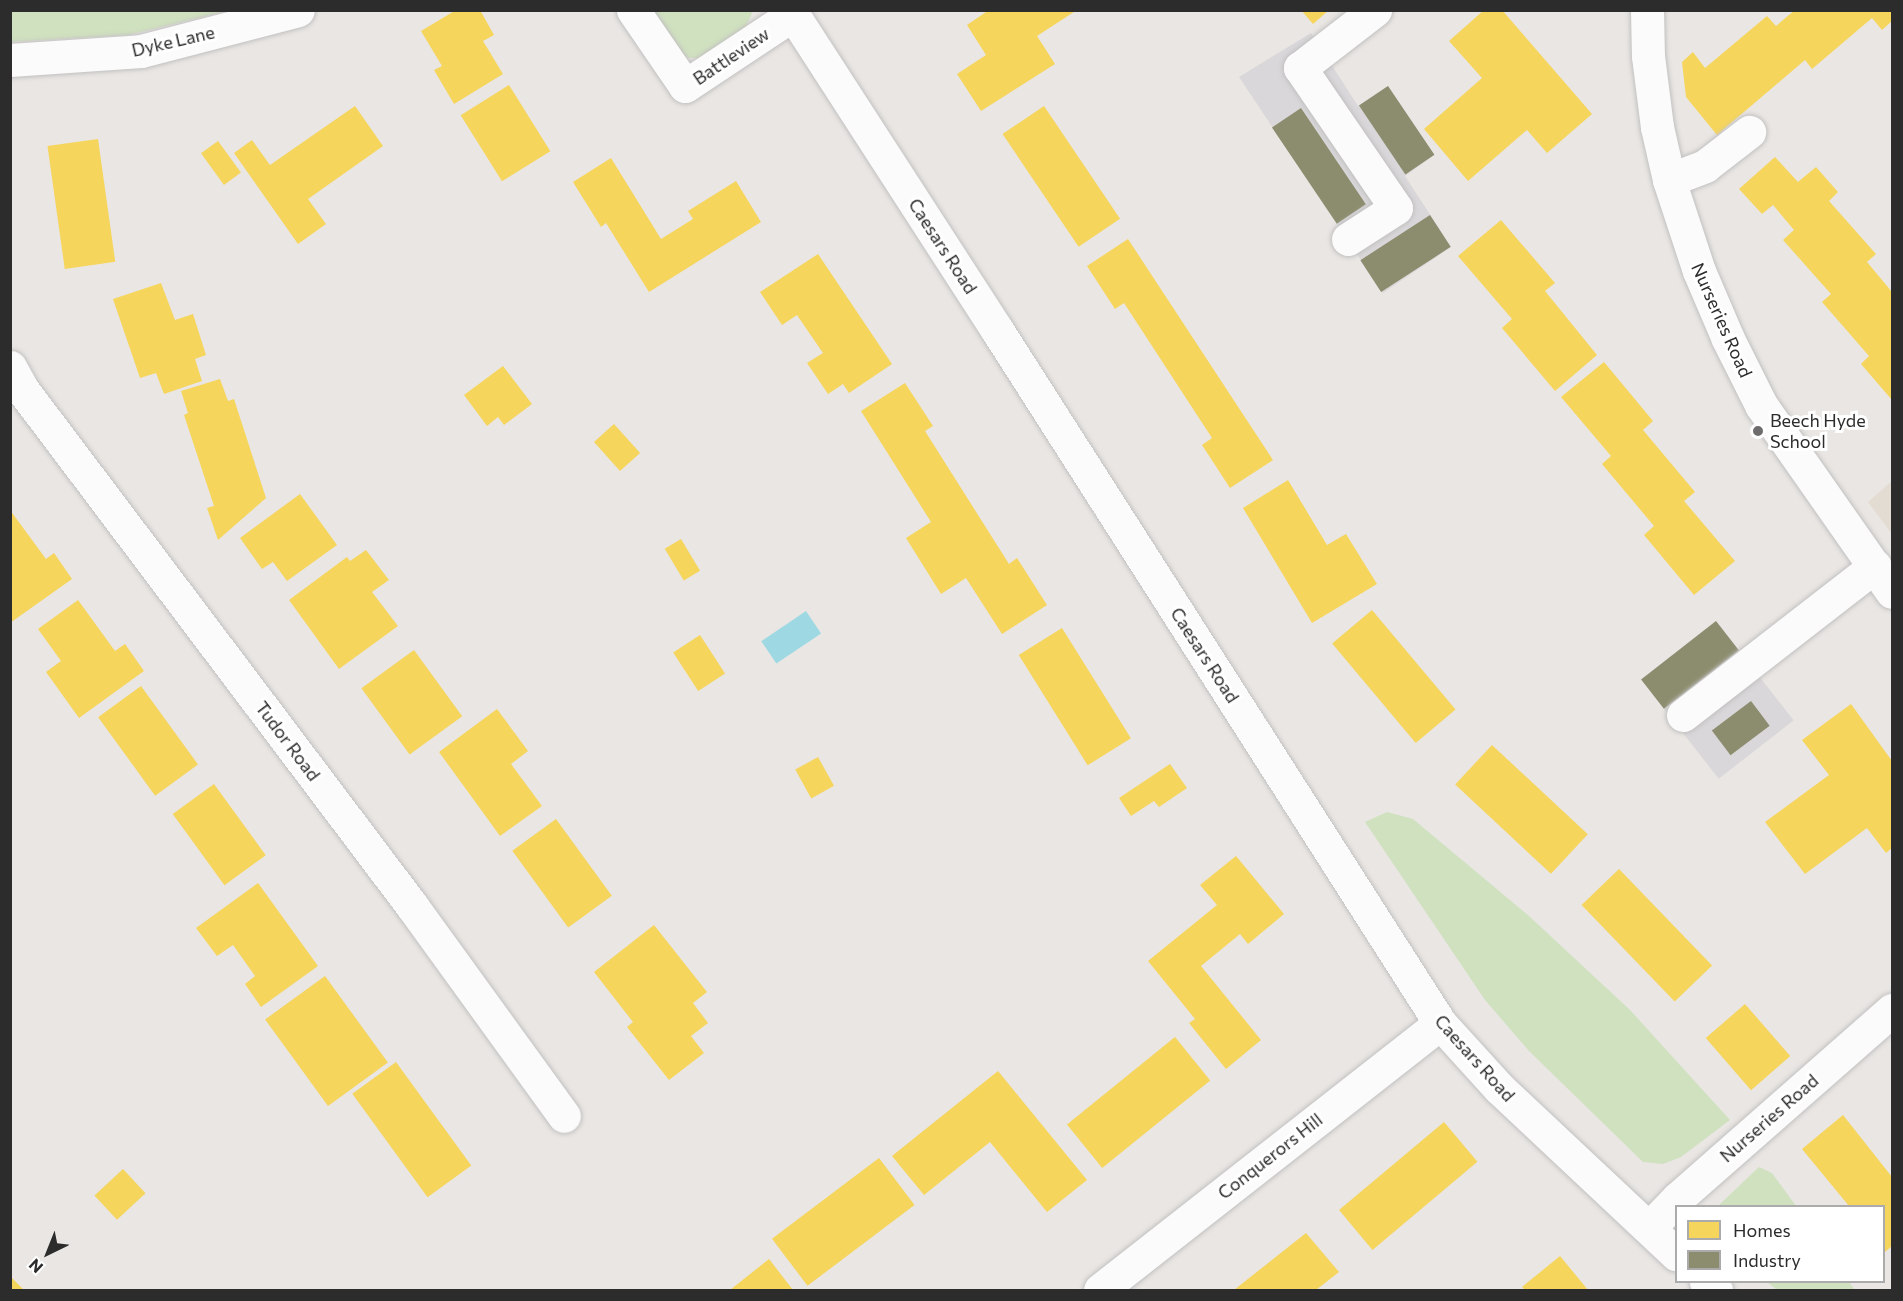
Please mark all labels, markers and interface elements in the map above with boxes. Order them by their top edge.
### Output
street label: Dyke Lane [129,21,217,61]
street label: Battleview [689,23,773,89]
street label: Caesars Road [904,194,982,298]
street label: Nurseries Road [1687,259,1757,381]
place label: Beech Hyde School [1770,410,1866,452]
marker: Beech Hyde School [1751,424,1765,438]
street label: Caesars Road [1166,603,1244,707]
street label: Tudor Road [251,697,325,785]
street label: Caesars Road [1430,1010,1520,1106]
street label: Nurseries Road [1715,1069,1823,1167]
street label: Conquerors Hill [1213,1108,1327,1204]
legend [1675,1205,1885,1283]
text: Homes [1733,1219,1791,1241]
north arrow [18,1223,78,1283]
text: Industry [1733,1249,1801,1271]
text: N [25,1255,46,1278]

